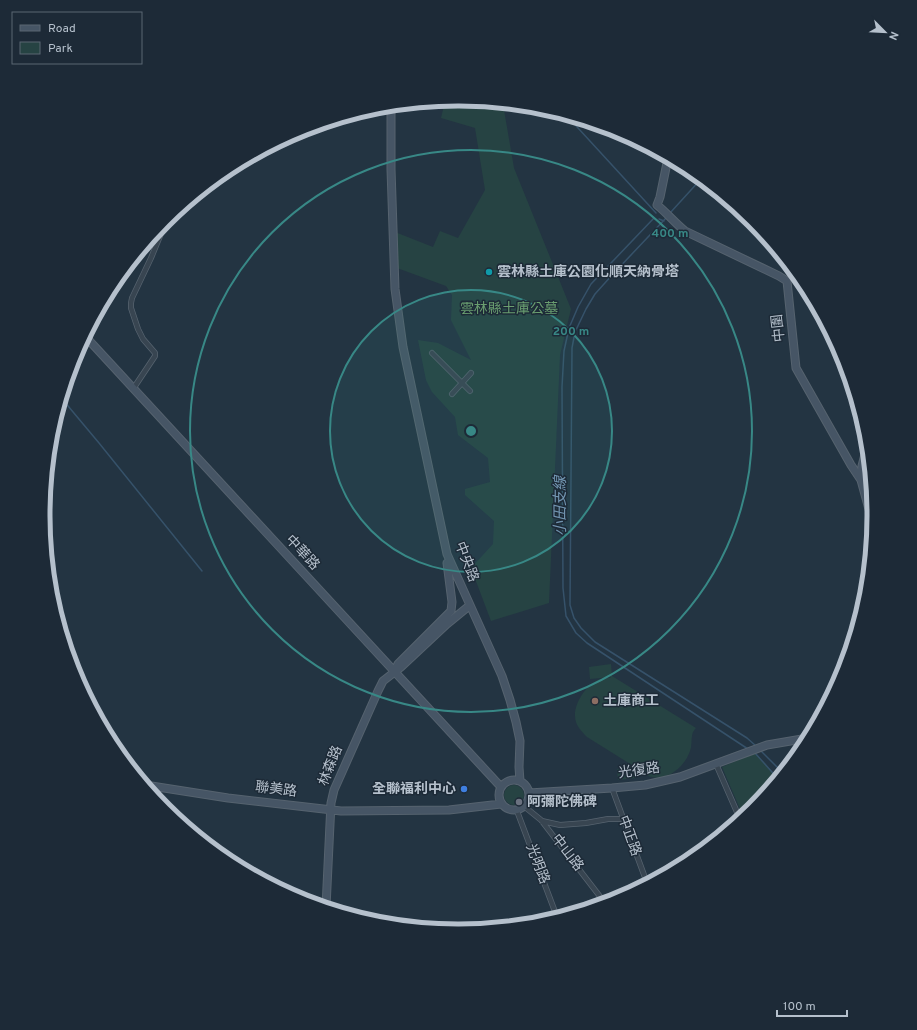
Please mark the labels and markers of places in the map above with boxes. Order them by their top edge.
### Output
place label: 雲林縣土庫公園化順天納骨塔 [497,263,679,281]
marker: 雲林縣土庫公園化順天納骨塔 [484,267,494,277]
centre of rings [464,424,478,438]
place label: 土庫商工 [603,692,659,710]
marker: 土庫商工 [590,696,600,706]
place label: 全聯福利中心 [372,781,456,798]
marker: 全聯福利中心 [459,784,469,794]
place label: 阿彌陀佛碑 [527,793,597,811]
marker: 阿彌陀佛碑 [514,797,524,807]

